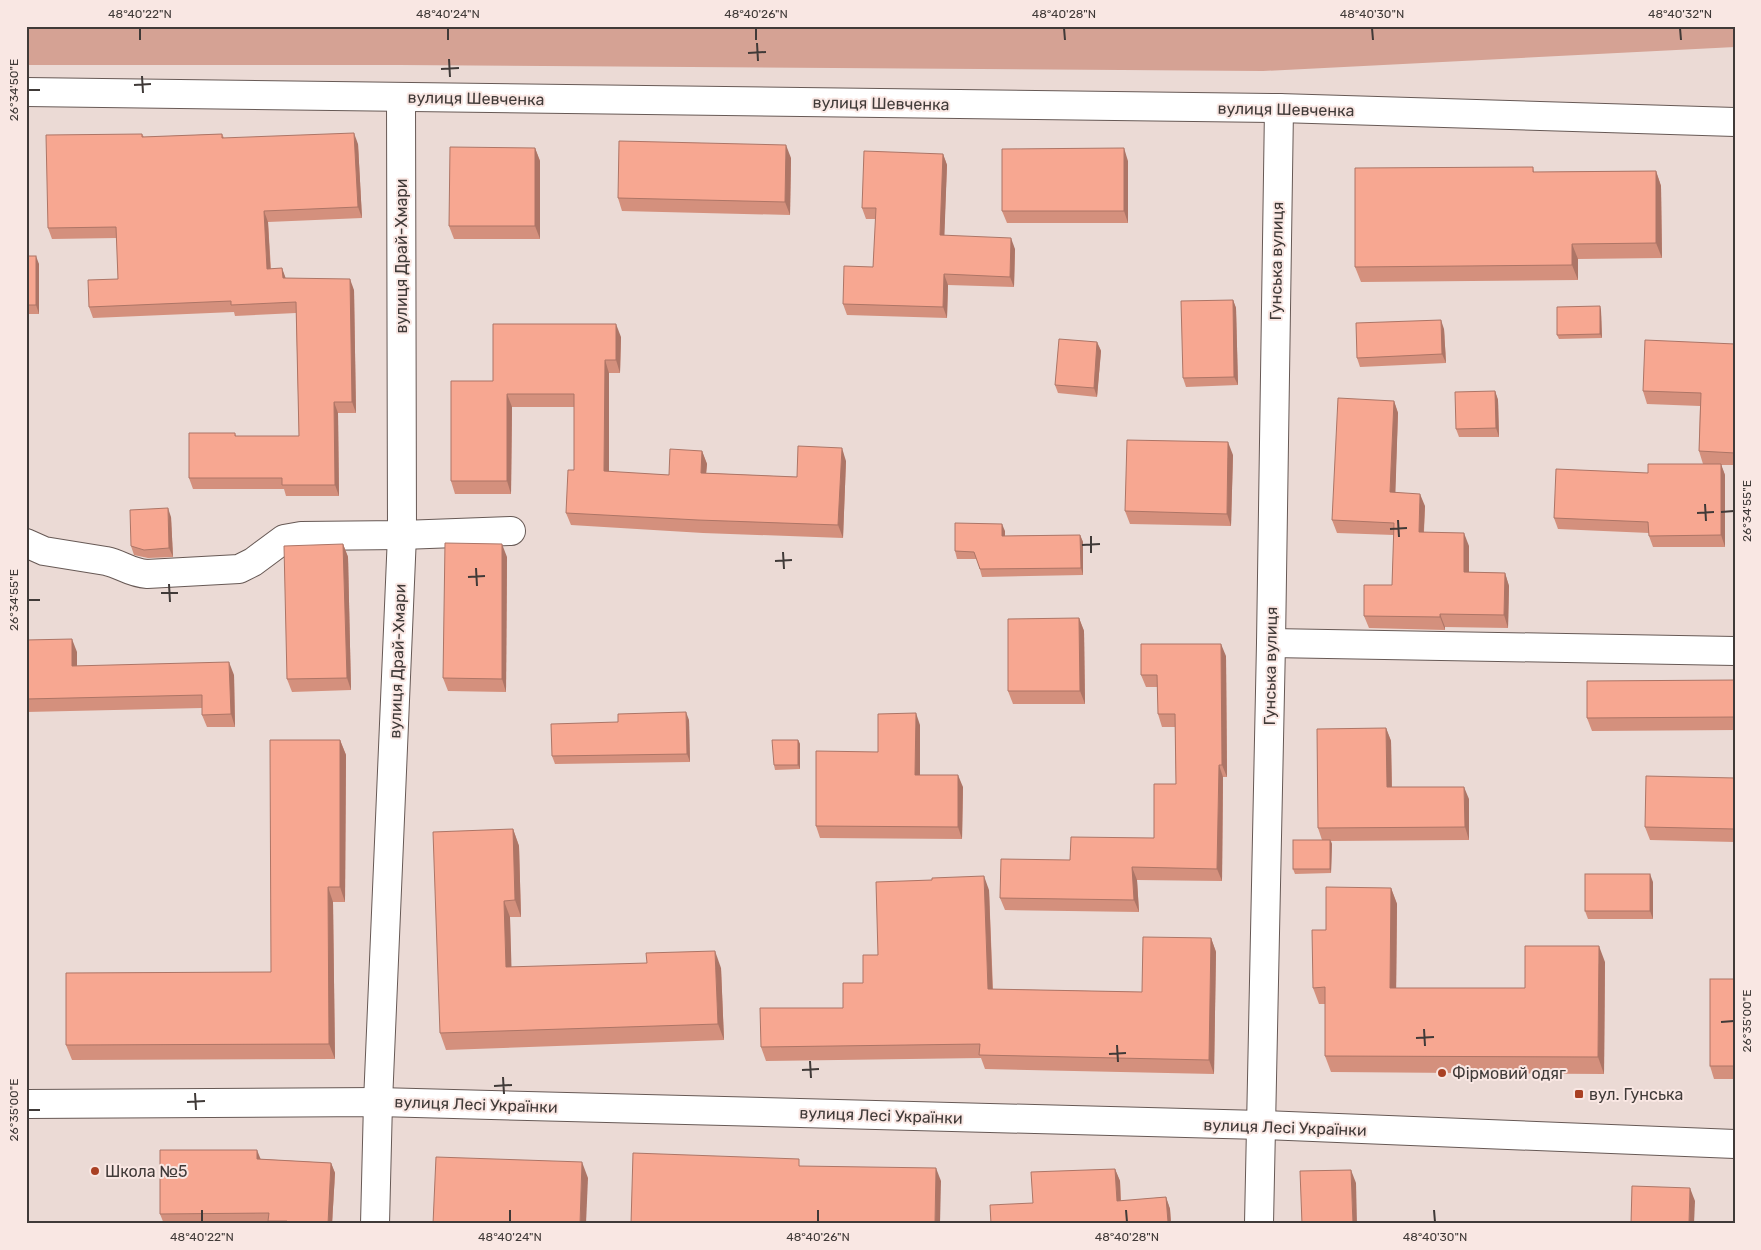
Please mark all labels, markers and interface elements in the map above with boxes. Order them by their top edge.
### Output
text: 48°40'22"N [108,7,172,21]
text: 48°40'24"N [416,7,480,21]
text: 48°40'26"N [724,7,788,21]
text: 48°40'28"N [1032,7,1096,21]
text: 48°40'30"N [1340,7,1404,21]
text: 48°40'32"N [1648,7,1712,21]
text: 26°34'50"E [7,59,21,121]
street label: вулиця Шевченка [407,88,545,109]
street label: вулиця Шевченка [812,93,950,114]
street label: вулиця Шевченка [1217,99,1355,120]
street label: вулиця Драй-Хмари [392,178,411,334]
street label: Гунська вулиця [1266,202,1287,320]
text: 26°34'55"E [1740,480,1754,542]
text: 26°34'55"E [7,569,21,631]
street label: вулиця Драй-Хмари [385,583,410,739]
street label: Гунська вулиця [1260,607,1281,725]
text: 26°35'00"E [1740,990,1754,1052]
place label: Фірмовий одяг [1452,1064,1566,1083]
marker: Фірмовий одяг [1436,1067,1448,1079]
text: 26°35'00"E [7,1079,21,1141]
place label: вул. Гунська [1589,1085,1683,1104]
marker: вул. Гунська [1573,1088,1585,1100]
street label: вулиця Лесі Українки [394,1092,558,1117]
street label: вулиця Лесі Українки [799,1103,963,1128]
street label: вулиця Лесі Українки [1203,1115,1367,1140]
place label: Школа №5 [105,1162,188,1181]
marker: Школа №5 [89,1165,101,1177]
text: 48°40'22"N [170,1230,234,1244]
text: 48°40'24"N [478,1230,542,1244]
text: 48°40'26"N [786,1230,850,1244]
text: 48°40'28"N [1095,1230,1159,1244]
text: 48°40'30"N [1403,1230,1467,1244]

